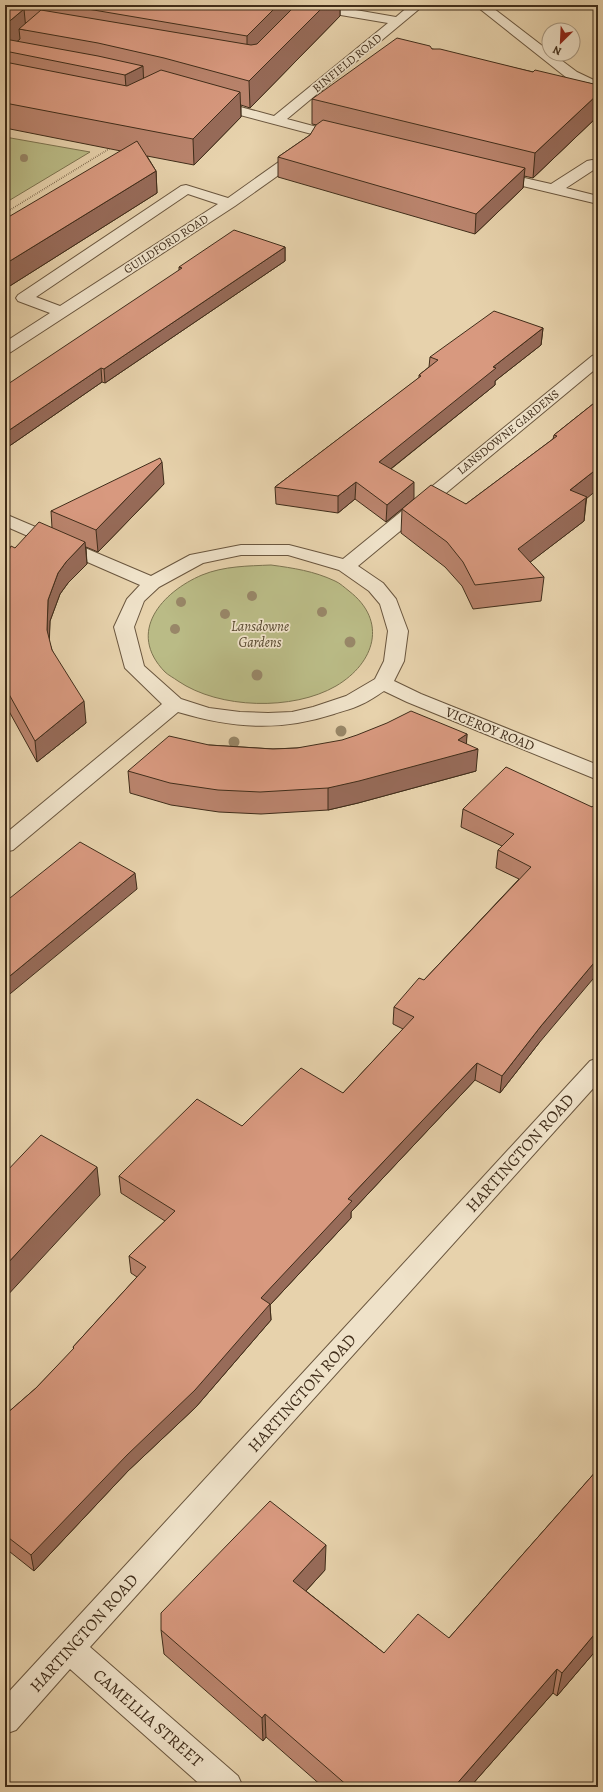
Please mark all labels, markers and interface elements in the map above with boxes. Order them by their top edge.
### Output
north arrow [541,22,581,62]
street label: BINFIELD ROAD [309,30,385,96]
text: N [550,42,564,59]
street label: GUILDFORD ROAD [121,211,211,277]
street label: LANSDOWNE GARDENS [454,386,562,478]
park label: Lansdowne Gardens [231,617,289,652]
street label: VICEROY ROAD [442,702,538,756]
street label: HARTINGTON ROAD [461,1089,579,1217]
street label: HARTINGTON ROAD [243,1329,361,1457]
street label: HARTINGTON ROAD [25,1569,143,1697]
street label: CAMELLIA STREET [88,1664,208,1773]

